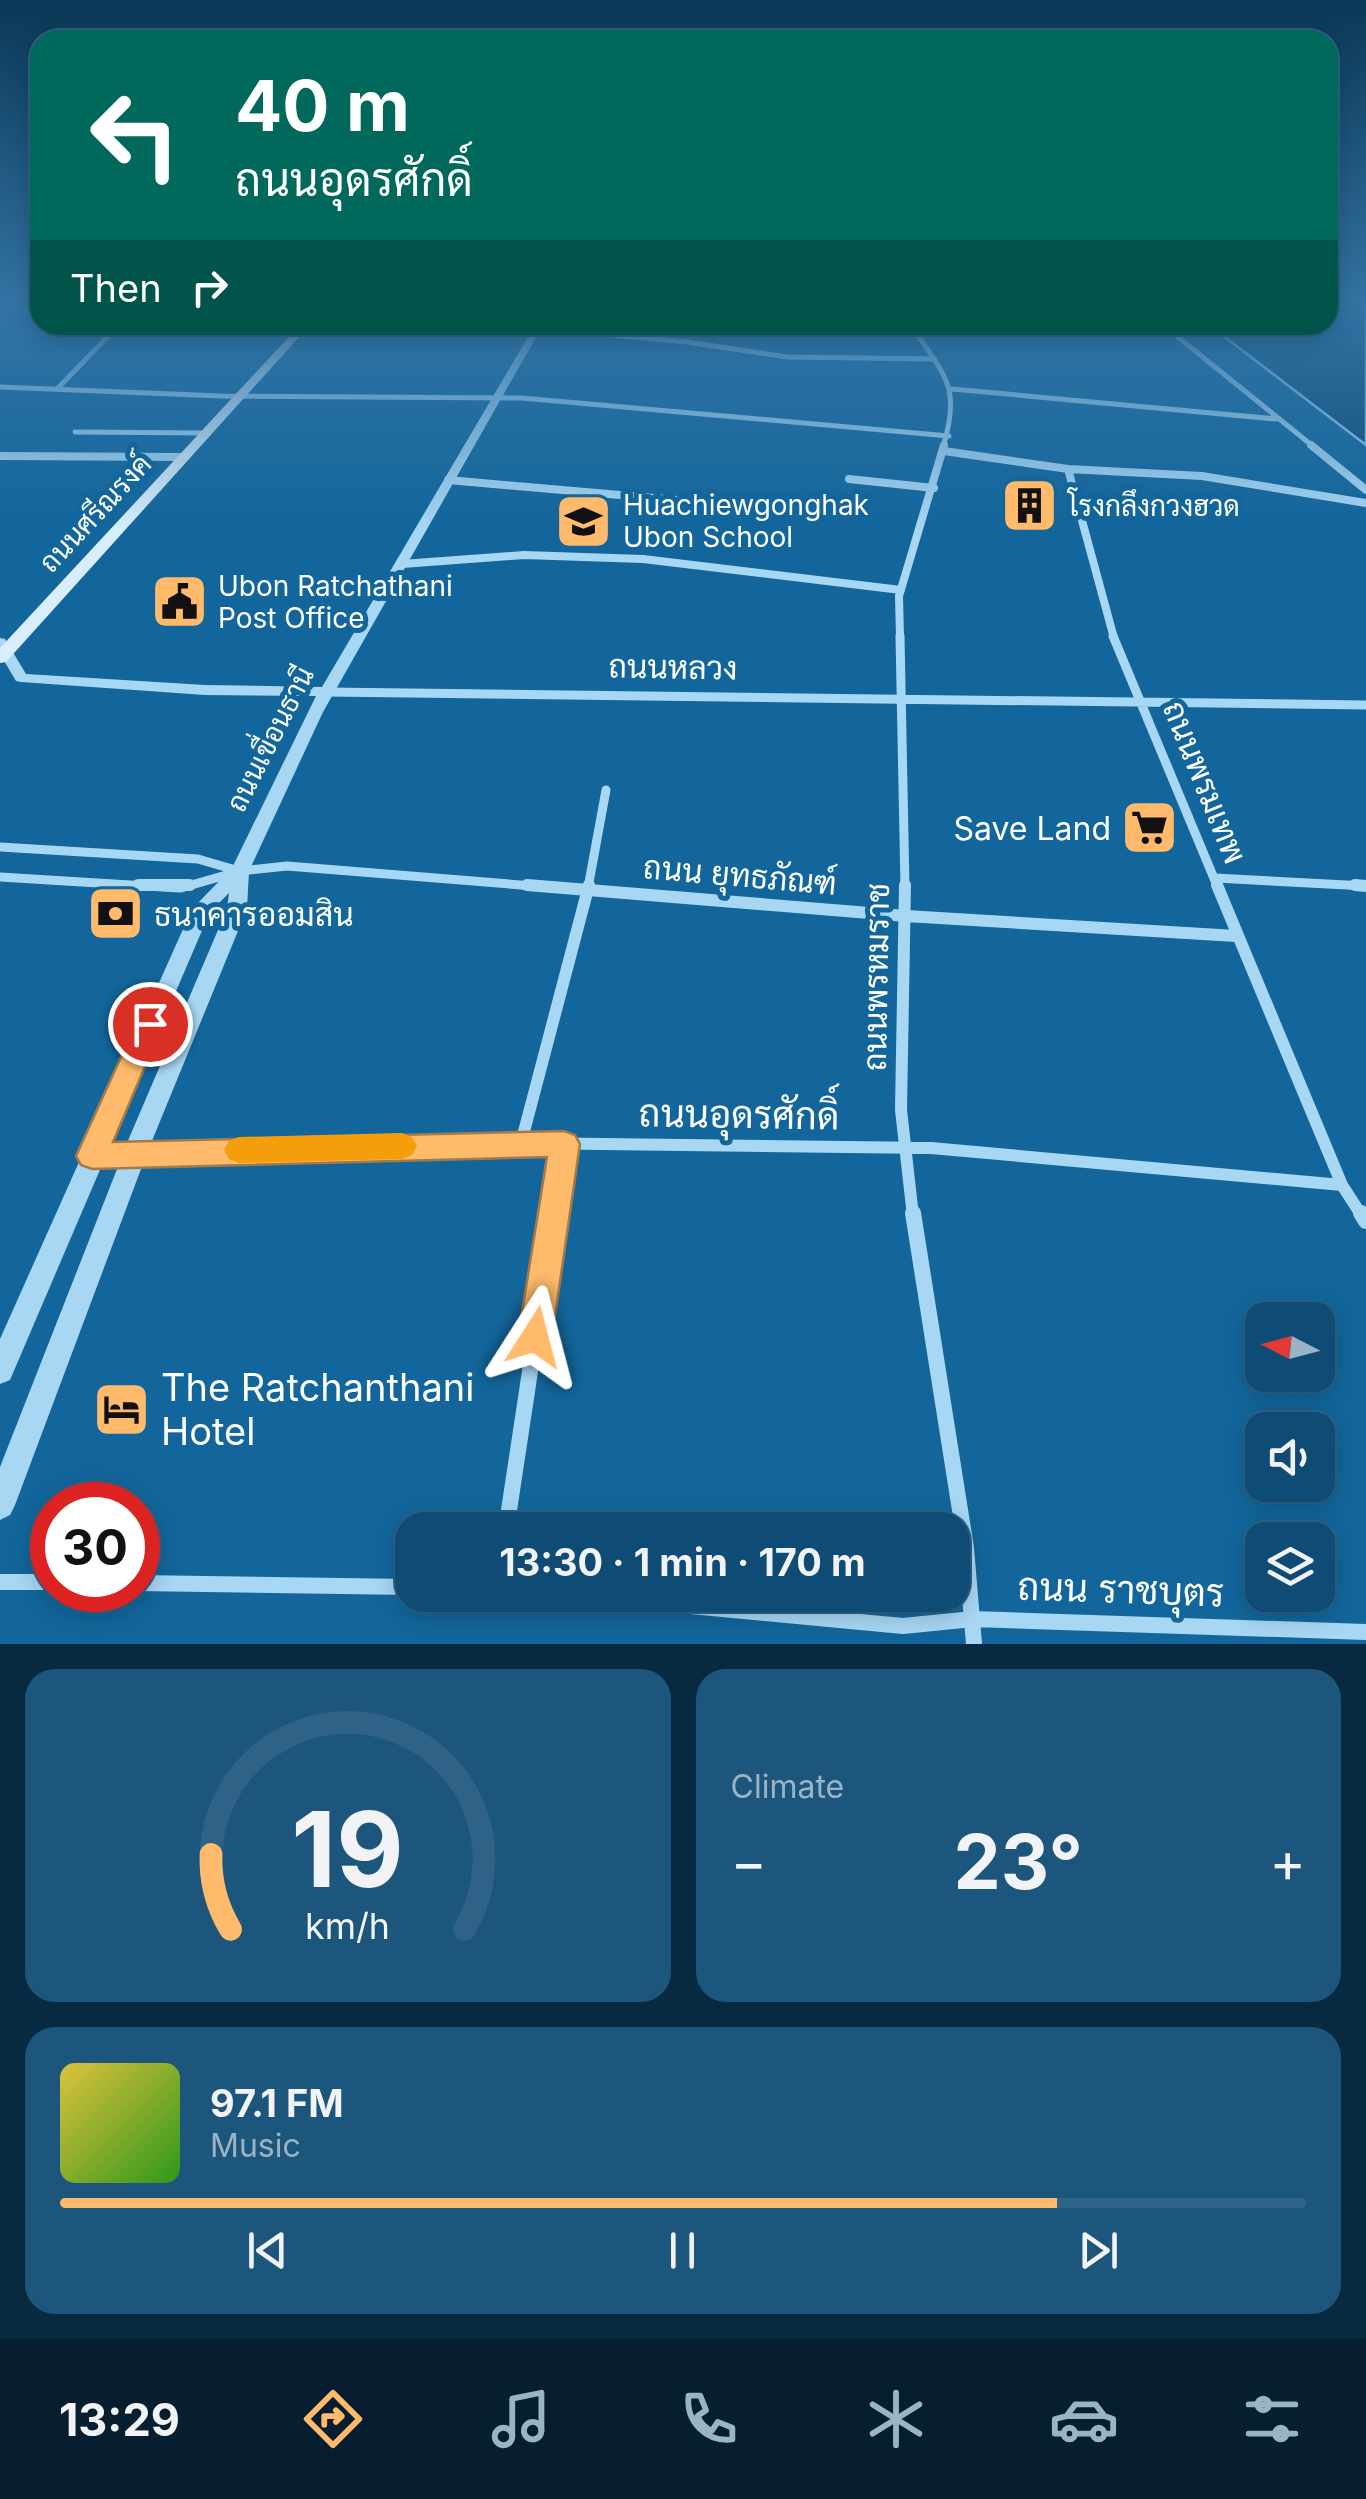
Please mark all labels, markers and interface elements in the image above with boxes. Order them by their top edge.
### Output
text: 40 m [235,63,410,148]
icon: left [70,70,200,200]
text: ถนนอุดรศักดิ์ [235,152,473,207]
icon: right [182,260,237,315]
text: Then [70,265,162,311]
street label: ถนนศรีณรงค์ [30,446,158,579]
building icon: โรงกลึงกวงฮวด [999,476,1059,536]
place label: โรงกลึงกวงฮวด [1066,487,1240,523]
place label: Huachiewgonghak Ubon School [623,488,869,554]
school or university icon: Huachiewgonghak Ubon School [554,491,614,551]
place label: Ubon Ratchathani Post Office [218,569,453,635]
public building icon: Ubon Ratchathani Post Office [149,572,209,632]
street label: ถนนหลวง [608,646,738,688]
street label: ถนนเขื่อนธานี [213,658,321,817]
street label: ถนนพรมเทพ [1155,695,1255,869]
supermarket icon: Save Land [1120,798,1180,858]
place label: Save Land [953,809,1111,848]
street label: ถนน ยุทธภัณฑ์ [641,846,838,906]
street label: ถนนพรหมราช [855,883,897,1071]
bank icon: ธนาคารออมสิน [85,884,145,944]
place label: ธนาคารออมสิน [154,895,354,934]
pin [108,982,193,1067]
icon: arrive [123,997,178,1052]
street label: ถนนอุดรศักดิ์ [638,1078,840,1142]
position arrow [483,1285,587,1389]
north arrow [1245,1302,1335,1392]
map controls [1245,1302,1335,1612]
place label: The Ratchanthani Hotel [161,1364,474,1454]
hotel icon: The Ratchanthani Hotel [92,1379,152,1439]
button: sound [1245,1412,1335,1502]
speed limit sign: 30 [30,1482,160,1612]
button: layers [1245,1522,1335,1612]
text: 13:30 · 1 min · 170 m [499,1539,866,1585]
street label: ถนน ราชบุตร [1017,1562,1225,1619]
text: Climate [731,1767,844,1806]
text: 19 [292,1786,404,1912]
text: 23° [953,1816,1083,1907]
text: − [731,1829,767,1895]
text: + [1270,1829,1306,1895]
text: km/h [305,1904,390,1948]
text: 97.1 FM [210,2080,344,2126]
text: Music [210,2126,301,2165]
icon: previous [240,2223,295,2278]
icon: pause [655,2223,710,2278]
icon: next [1071,2223,1126,2278]
icon: directions [298,2384,368,2454]
icon: music [486,2384,556,2454]
icon: phone [674,2384,744,2454]
icon: climate [861,2384,931,2454]
icon: car [1049,2384,1119,2454]
icon: filters [1237,2384,1307,2454]
text: 13:29 [59,2392,180,2447]

